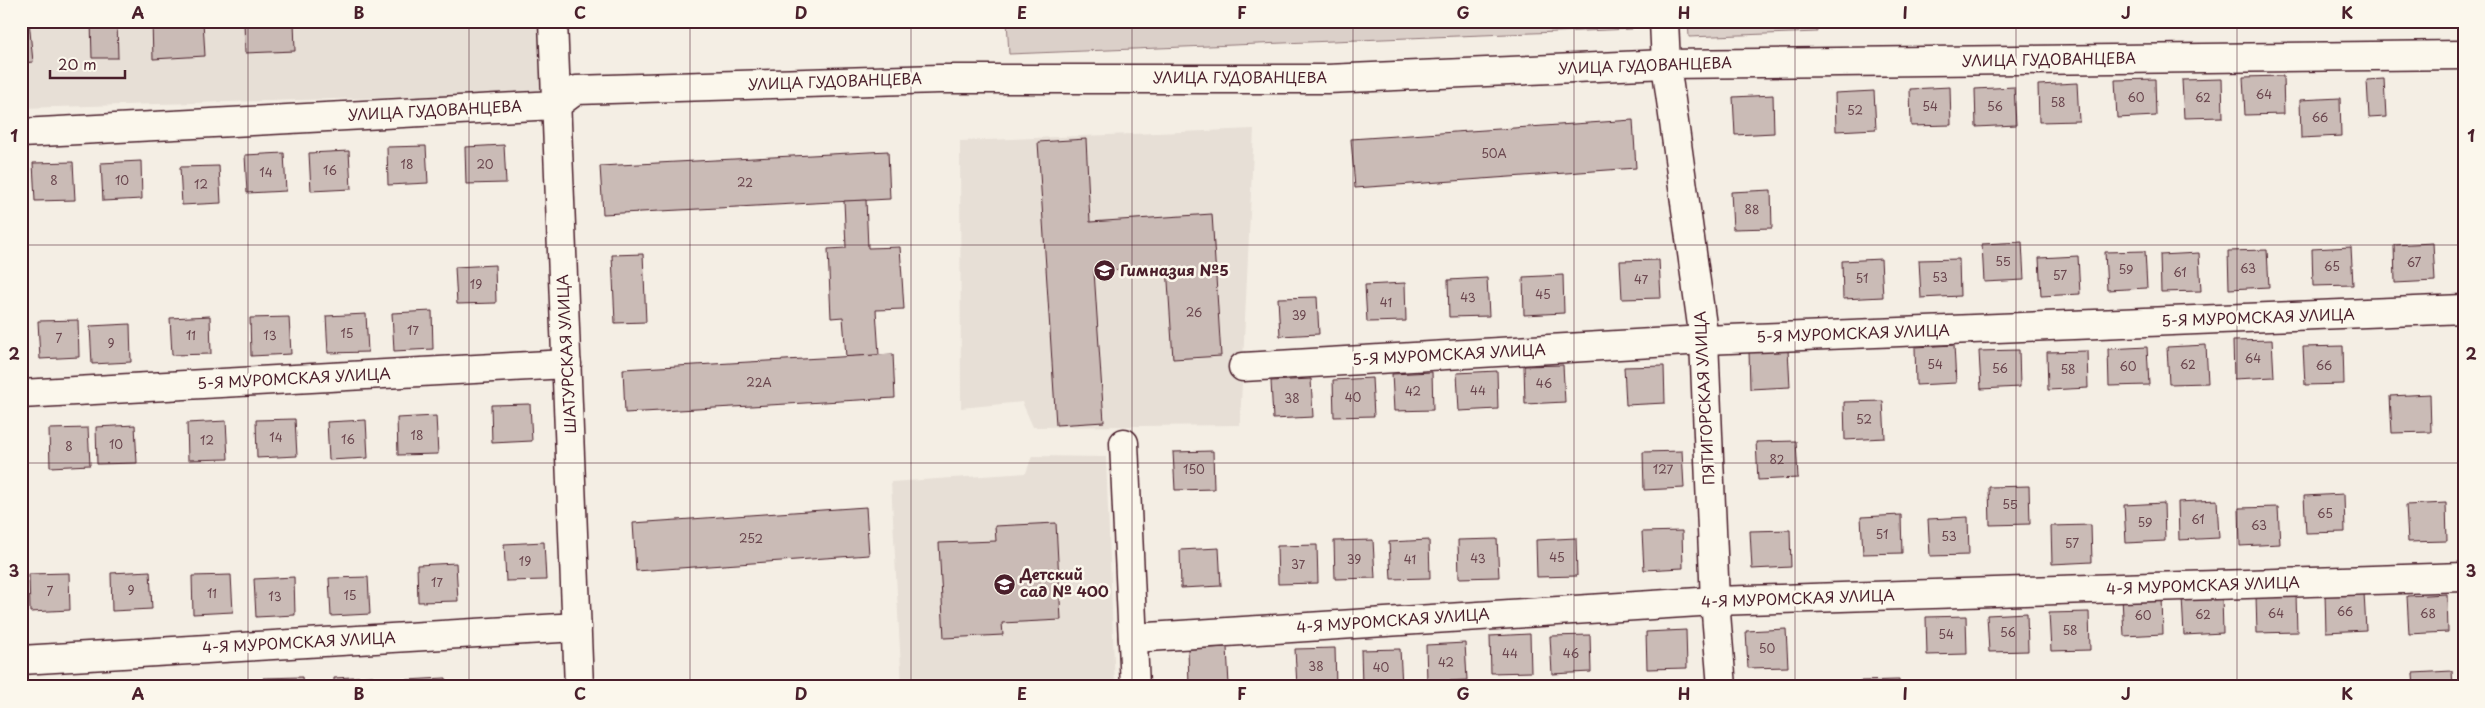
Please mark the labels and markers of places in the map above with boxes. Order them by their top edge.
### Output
place label: Гимназия №5 [1120,258,1229,281]
school or university icon: Гимназия №5 [1092,259,1116,283]
place label: Детский сад № 400 [1019,562,1109,602]
school or university icon: Детский сад № 400 [992,572,1016,596]

